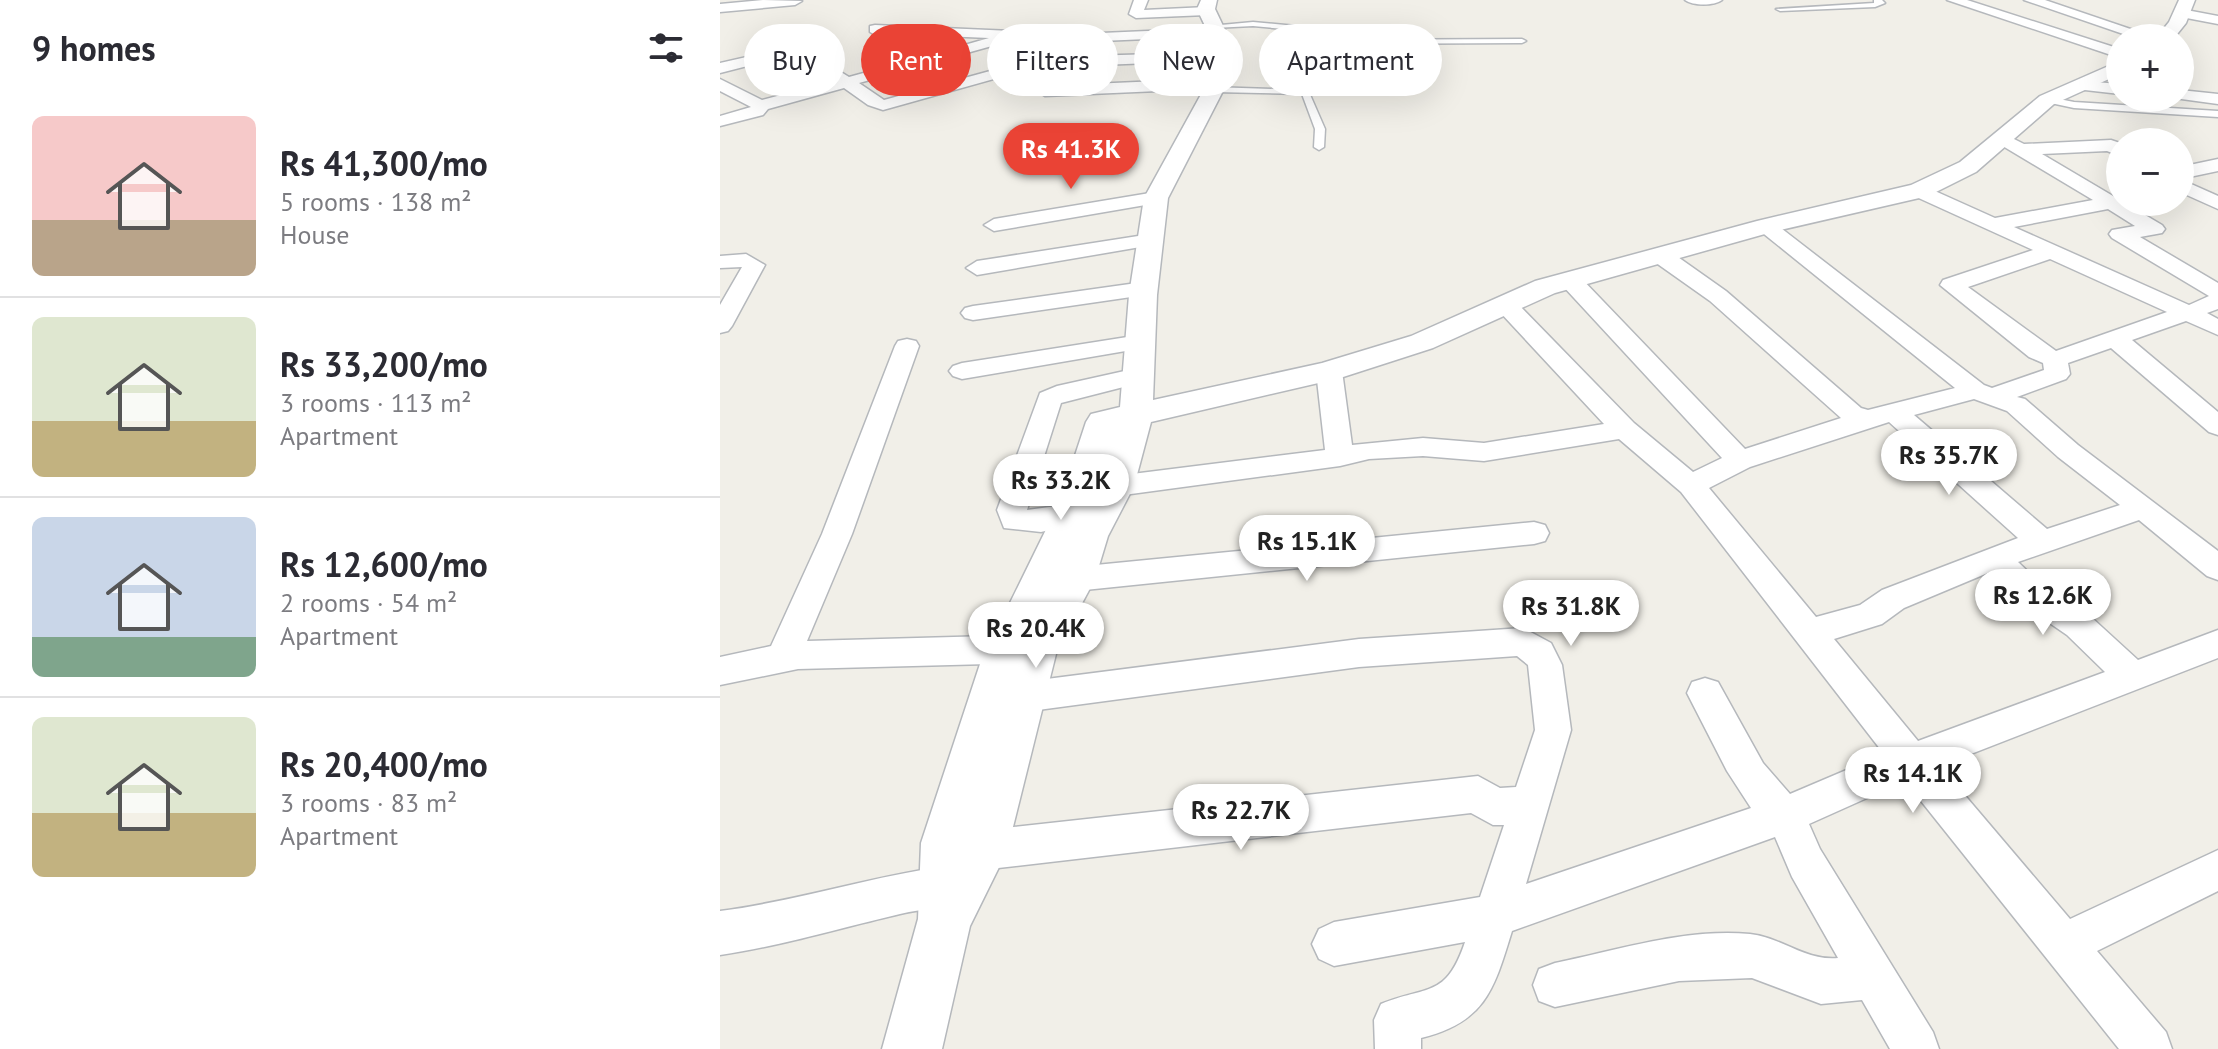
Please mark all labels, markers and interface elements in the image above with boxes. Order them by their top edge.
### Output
chip: Buy [744,24,845,96]
chip: Rent [861,24,971,96]
chip: Filters [987,24,1118,96]
chip: New [1134,24,1243,96]
chip: Apartment [1259,24,1442,96]
map controls [2106,24,2194,216]
button: + [2106,24,2194,112]
text: 9 homes [32,26,156,70]
icon: filters [644,26,688,70]
pin: Rs 41.3K [988,123,1154,191]
button: − [2106,128,2194,216]
text: Rs 41.3K [1021,132,1121,165]
text: Rs 41,300/mo [280,141,488,185]
icon: home [96,148,192,244]
text: 5 rooms · 138 m² [280,185,472,218]
text: House [280,218,350,251]
text: Rs 33,200/mo [280,342,488,386]
icon: home [96,349,192,445]
text: 3 rooms · 113 m² [280,386,472,419]
text: Apartment [280,419,398,452]
pin: Rs 35.7K [1866,429,2032,497]
text: Rs 35.7K [1899,438,1999,471]
pin: Rs 33.2K [978,454,1144,522]
text: Rs 33.2K [1011,463,1111,496]
pin: Rs 15.1K [1224,515,1390,583]
text: Rs 15.1K [1257,524,1357,557]
text: Rs 12,600/mo [280,542,488,586]
icon: home [96,549,192,645]
pin: Rs 12.6K [1960,569,2126,637]
text: Rs 12.6K [1993,578,2093,611]
pin: Rs 31.8K [1488,580,1654,648]
text: 2 rooms · 54 m² [280,586,457,619]
text: Rs 31.8K [1521,589,1621,622]
pin: Rs 20.4K [953,602,1119,670]
text: Rs 20.4K [986,611,1086,644]
text: Apartment [280,619,398,652]
text: Rs 20,400/mo [280,742,488,786]
pin: Rs 14.1K [1830,747,1996,815]
icon: home [96,749,192,845]
text: Rs 14.1K [1863,756,1963,789]
pin: Rs 22.7K [1158,784,1324,852]
text: 3 rooms · 83 m² [280,786,457,819]
text: Rs 22.7K [1191,793,1291,826]
text: Apartment [280,819,398,852]

